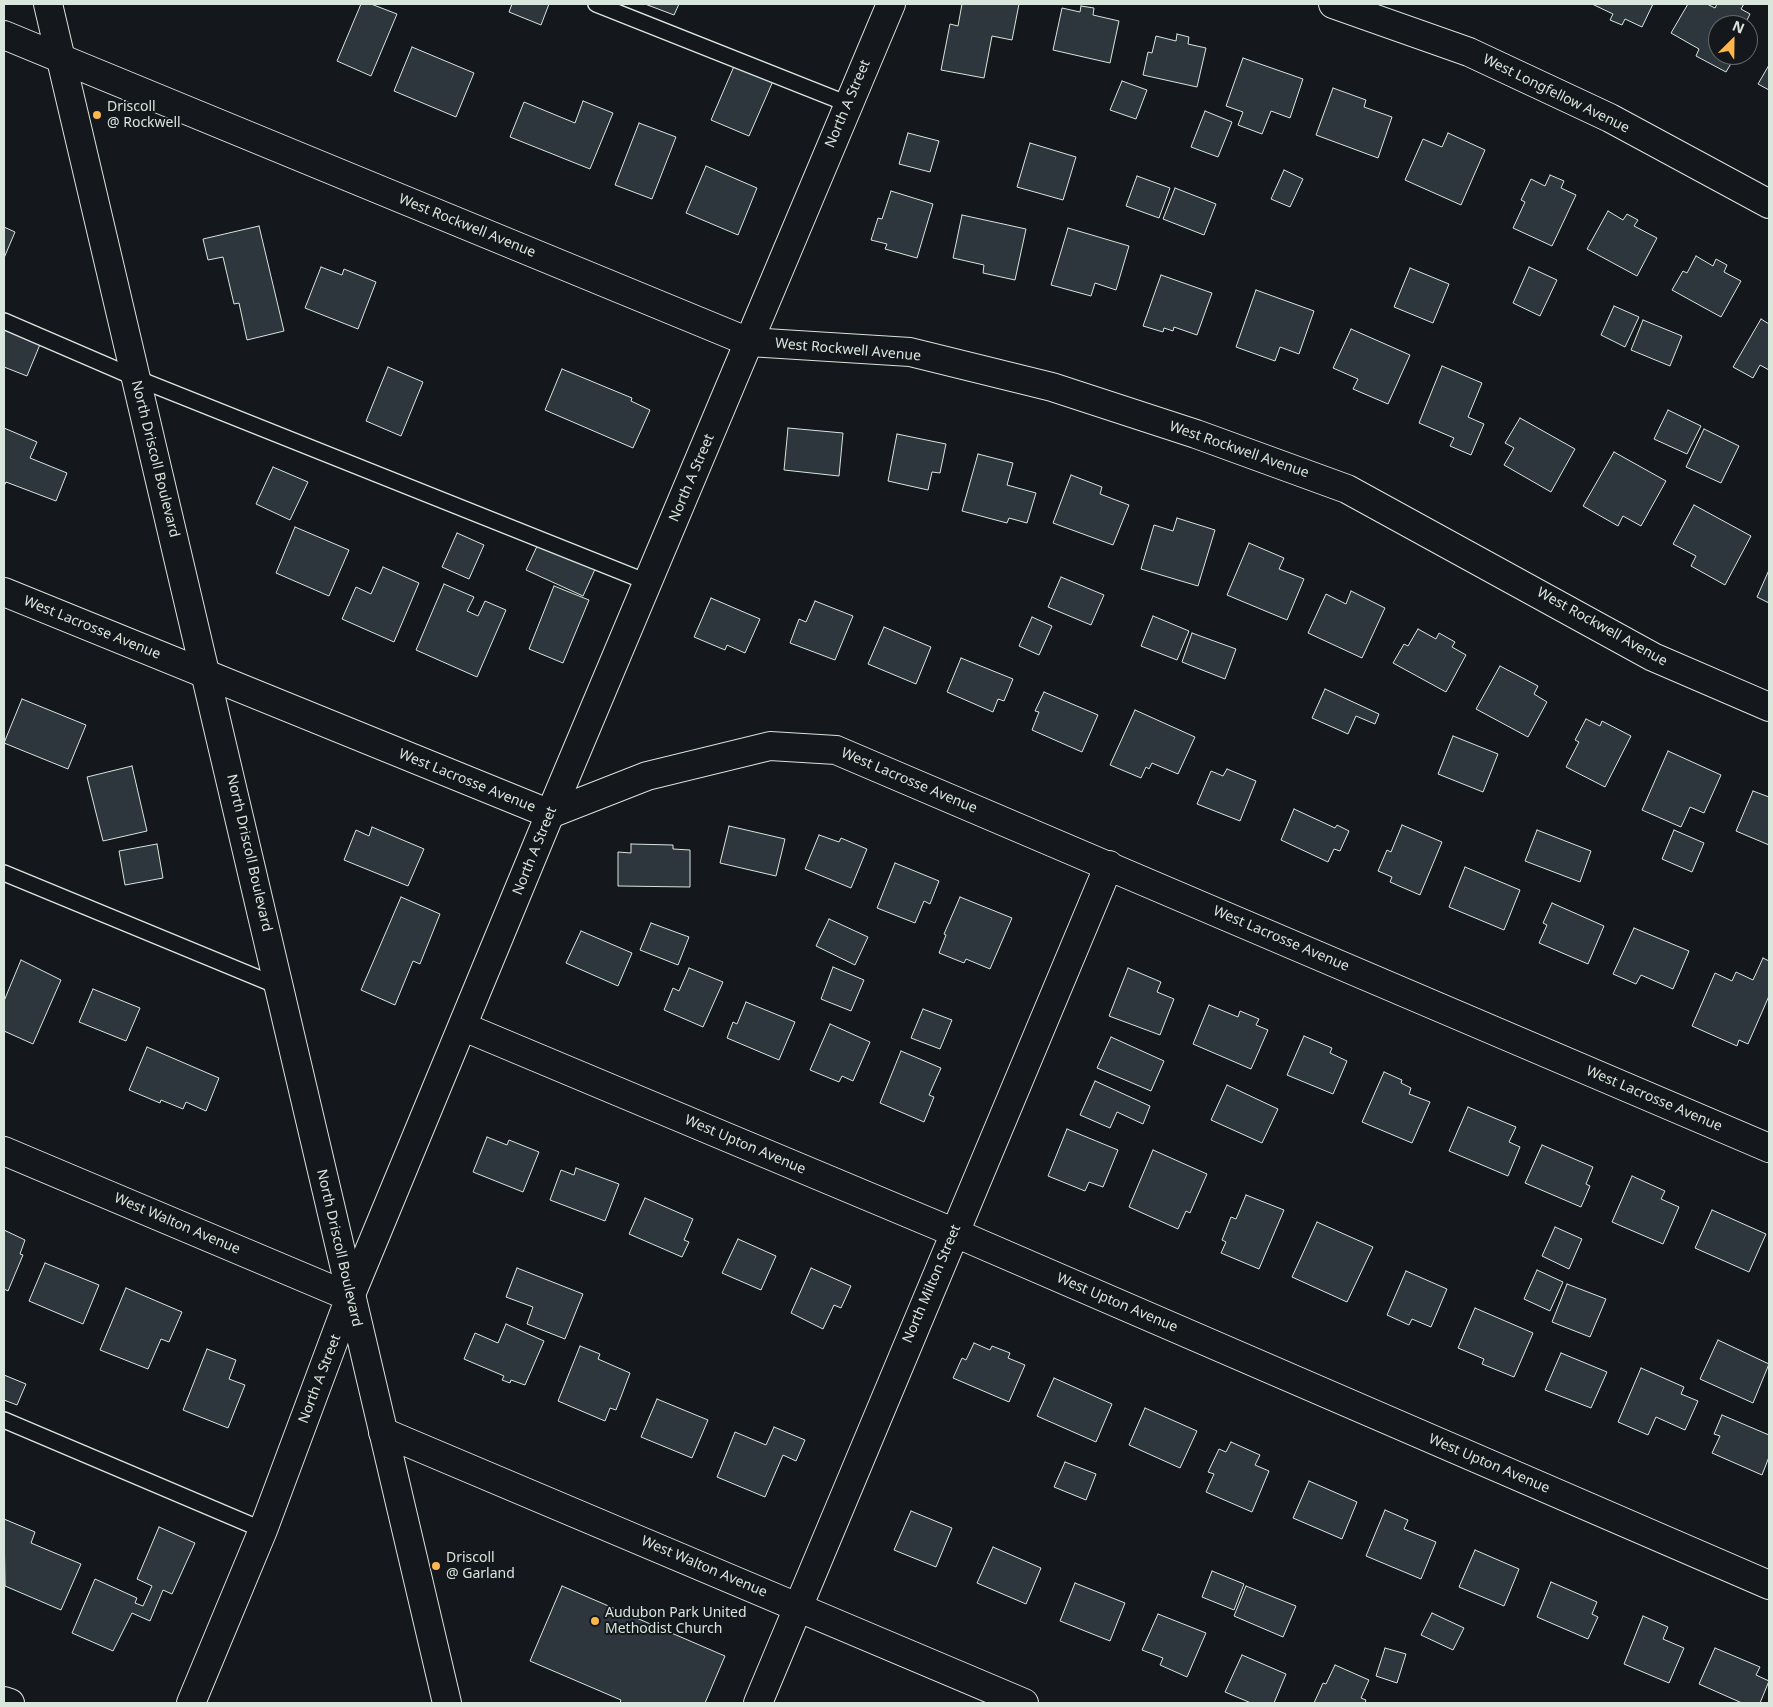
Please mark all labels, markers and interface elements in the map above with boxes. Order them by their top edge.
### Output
north arrow [1708,15,1758,65]
text: N [1730,16,1748,38]
street label: West Longfellow Avenue [1480,51,1632,137]
street label: North A Street [822,57,874,151]
place label: Driscoll @ Rockwell [107,99,181,132]
marker: Driscoll @ Rockwell [91,109,103,121]
street label: West Rockwell Avenue [396,191,538,261]
street label: West Rockwell Avenue [774,335,922,365]
street label: North Driscoll Boulevard [127,379,183,539]
street label: West Rockwell Avenue [1167,418,1311,482]
street label: North A Street [666,431,718,525]
street label: West Rockwell Avenue [1534,584,1670,670]
street label: West Lacrosse Avenue [21,593,163,663]
street label: West Lacrosse Avenue [839,745,979,817]
street label: West Lacrosse Avenue [396,746,538,816]
street label: North Driscoll Boulevard [223,773,275,933]
street label: North A Street [510,804,560,898]
street label: West Lacrosse Avenue [1211,903,1351,975]
street label: West Lacrosse Avenue [1584,1063,1724,1135]
street label: West Upton Avenue [682,1112,808,1178]
street label: North Driscoll Boulevard [313,1168,365,1328]
street label: West Walton Avenue [111,1190,243,1258]
street label: North Milton Street [899,1222,965,1346]
street label: West Upton Avenue [1054,1270,1180,1336]
street label: North A Street [295,1332,345,1426]
street label: West Upton Avenue [1426,1431,1552,1497]
street label: West Walton Avenue [638,1533,770,1601]
place label: Driscoll @ Garland [446,1550,515,1582]
marker: Driscoll @ Garland [430,1560,442,1572]
place label: Audubon Park United Methodist Church [605,1605,747,1638]
marker: Audubon Park United Methodist Church [589,1615,601,1627]

